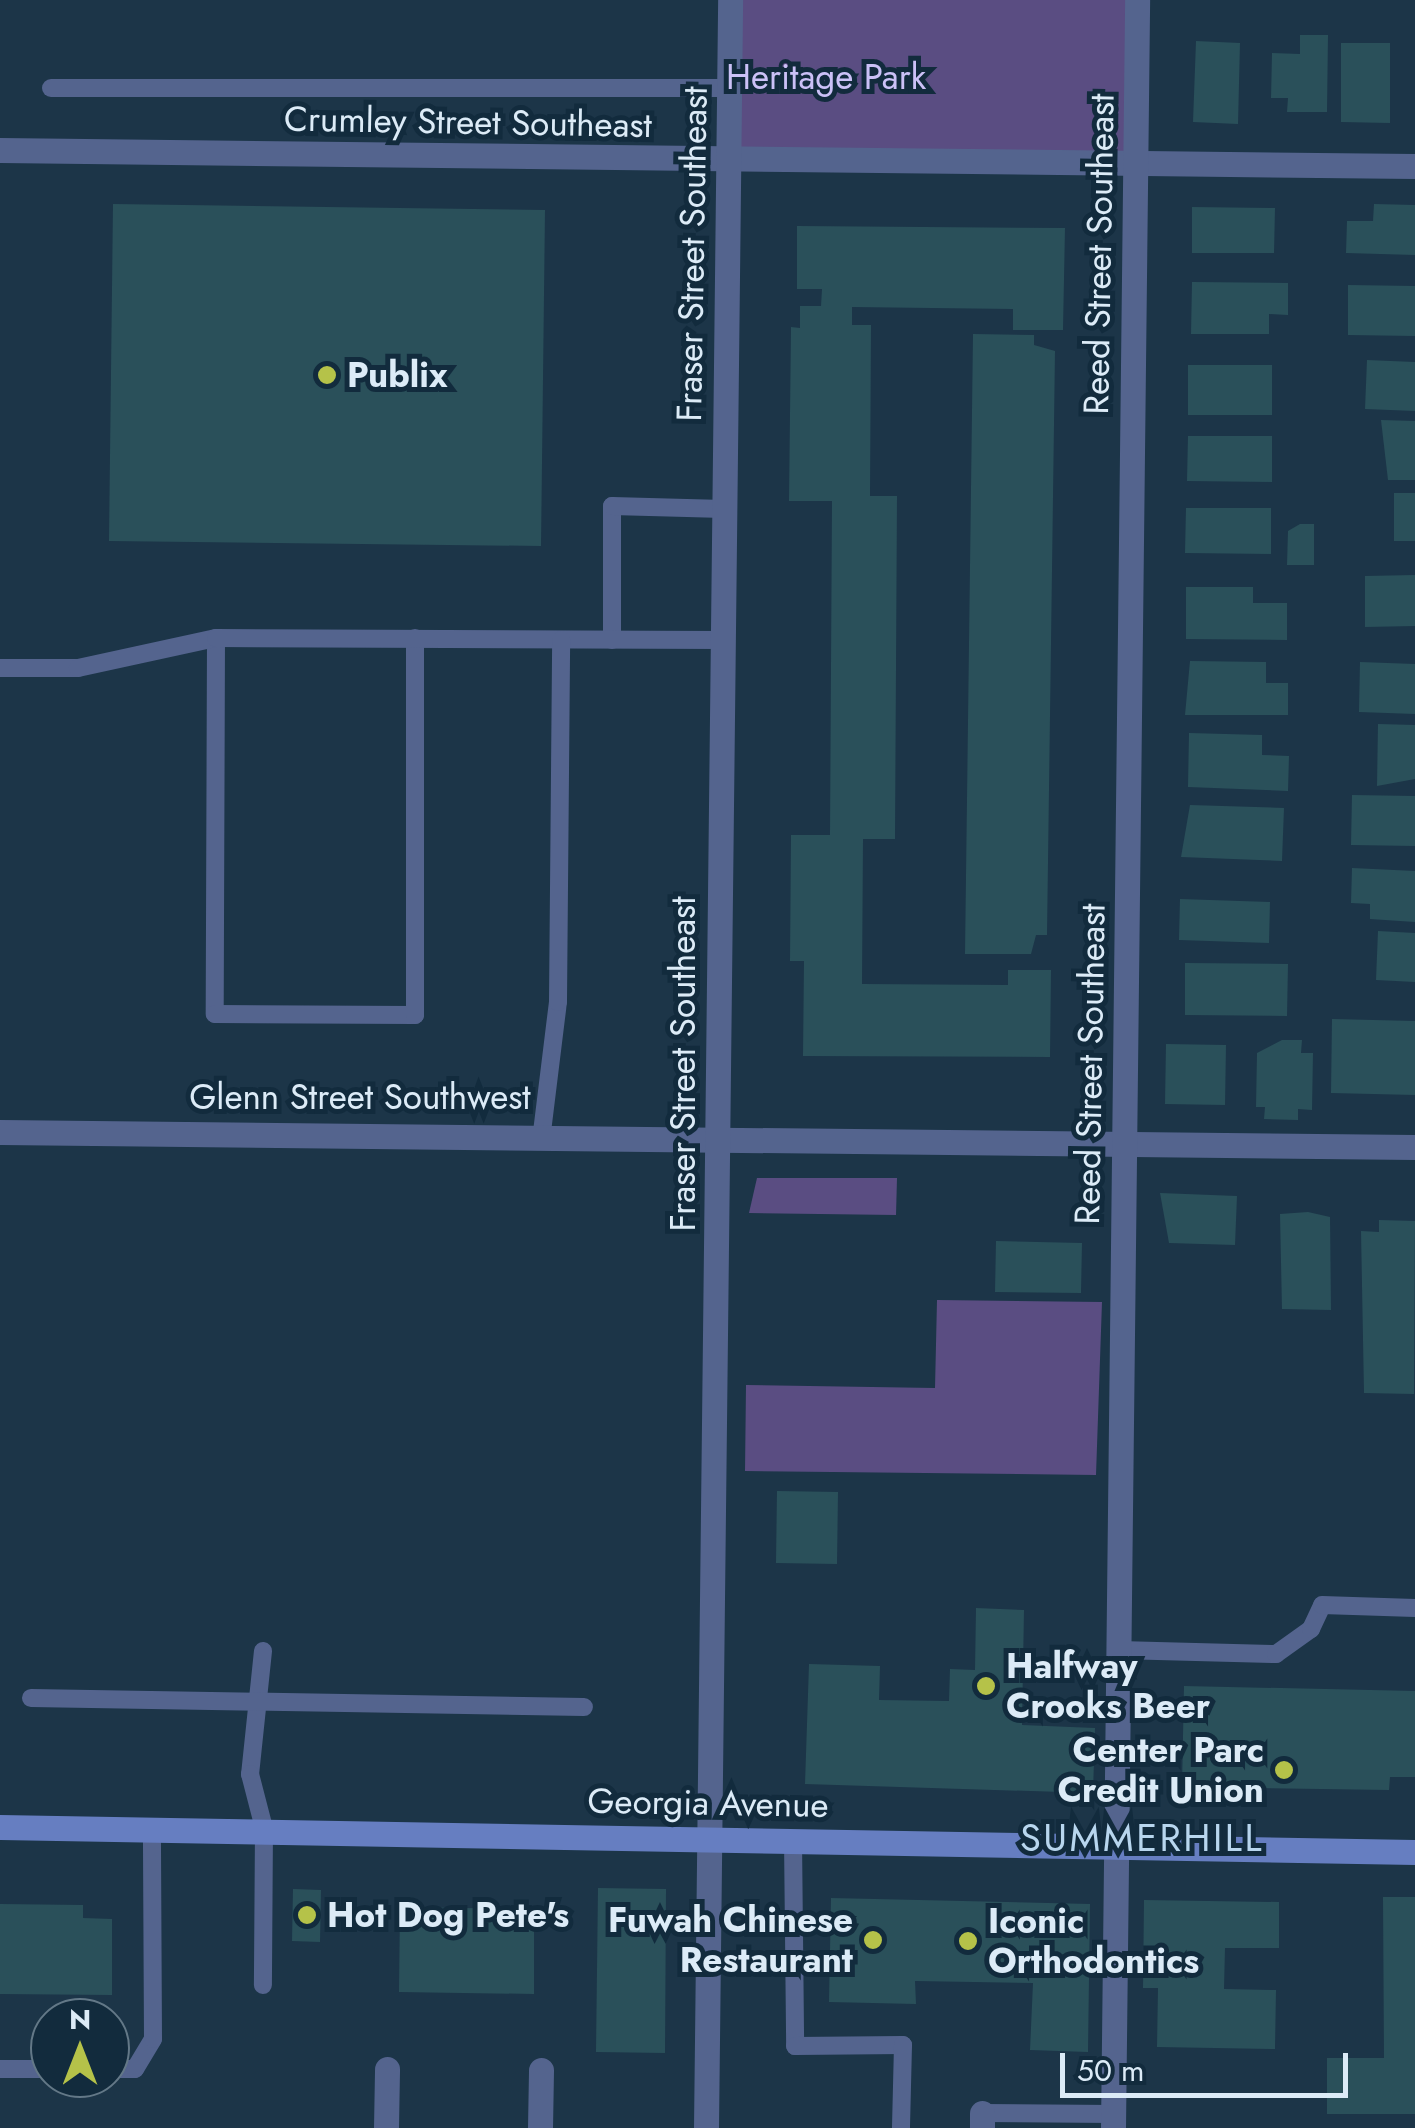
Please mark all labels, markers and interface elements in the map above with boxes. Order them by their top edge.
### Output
park label: Heritage Park [726,56,926,98]
street label: Fraser Street Southeast [668,86,716,422]
street label: Reed Street Southeast [1075,93,1123,415]
street label: Crumley Street Southeast [284,98,652,146]
place label: Publix [347,354,448,396]
marker: Publix [316,364,338,386]
street label: Fraser Street Southeast [662,896,704,1232]
street label: Reed Street Southeast [1066,903,1114,1225]
street label: Glenn Street Southwest [189,1076,531,1118]
place label: Halfway Crooks Beer [1006,1645,1210,1727]
marker: Halfway Crooks Beer [975,1675,997,1697]
place label: Center Parc Credit Union [1058,1729,1264,1811]
marker: Center Parc Credit Union [1273,1759,1295,1781]
street label: Georgia Avenue [587,1780,829,1826]
district label: SUMMERHILL [1020,1815,1264,1861]
place label: Hot Dog Pete's [327,1894,569,1936]
place label: Fuwah Chinese Restaurant [608,1899,853,1981]
place label: Iconic Orthodontics [988,1900,1199,1982]
marker: Hot Dog Pete's [296,1904,318,1926]
marker: Fuwah Chinese Restaurant [862,1929,884,1951]
marker: Iconic Orthodontics [957,1930,979,1952]
north arrow [30,1998,130,2098]
text: N [69,1999,91,2040]
scale bar [1065,2033,1352,2095]
text: 50 m [1077,2049,1144,2092]

